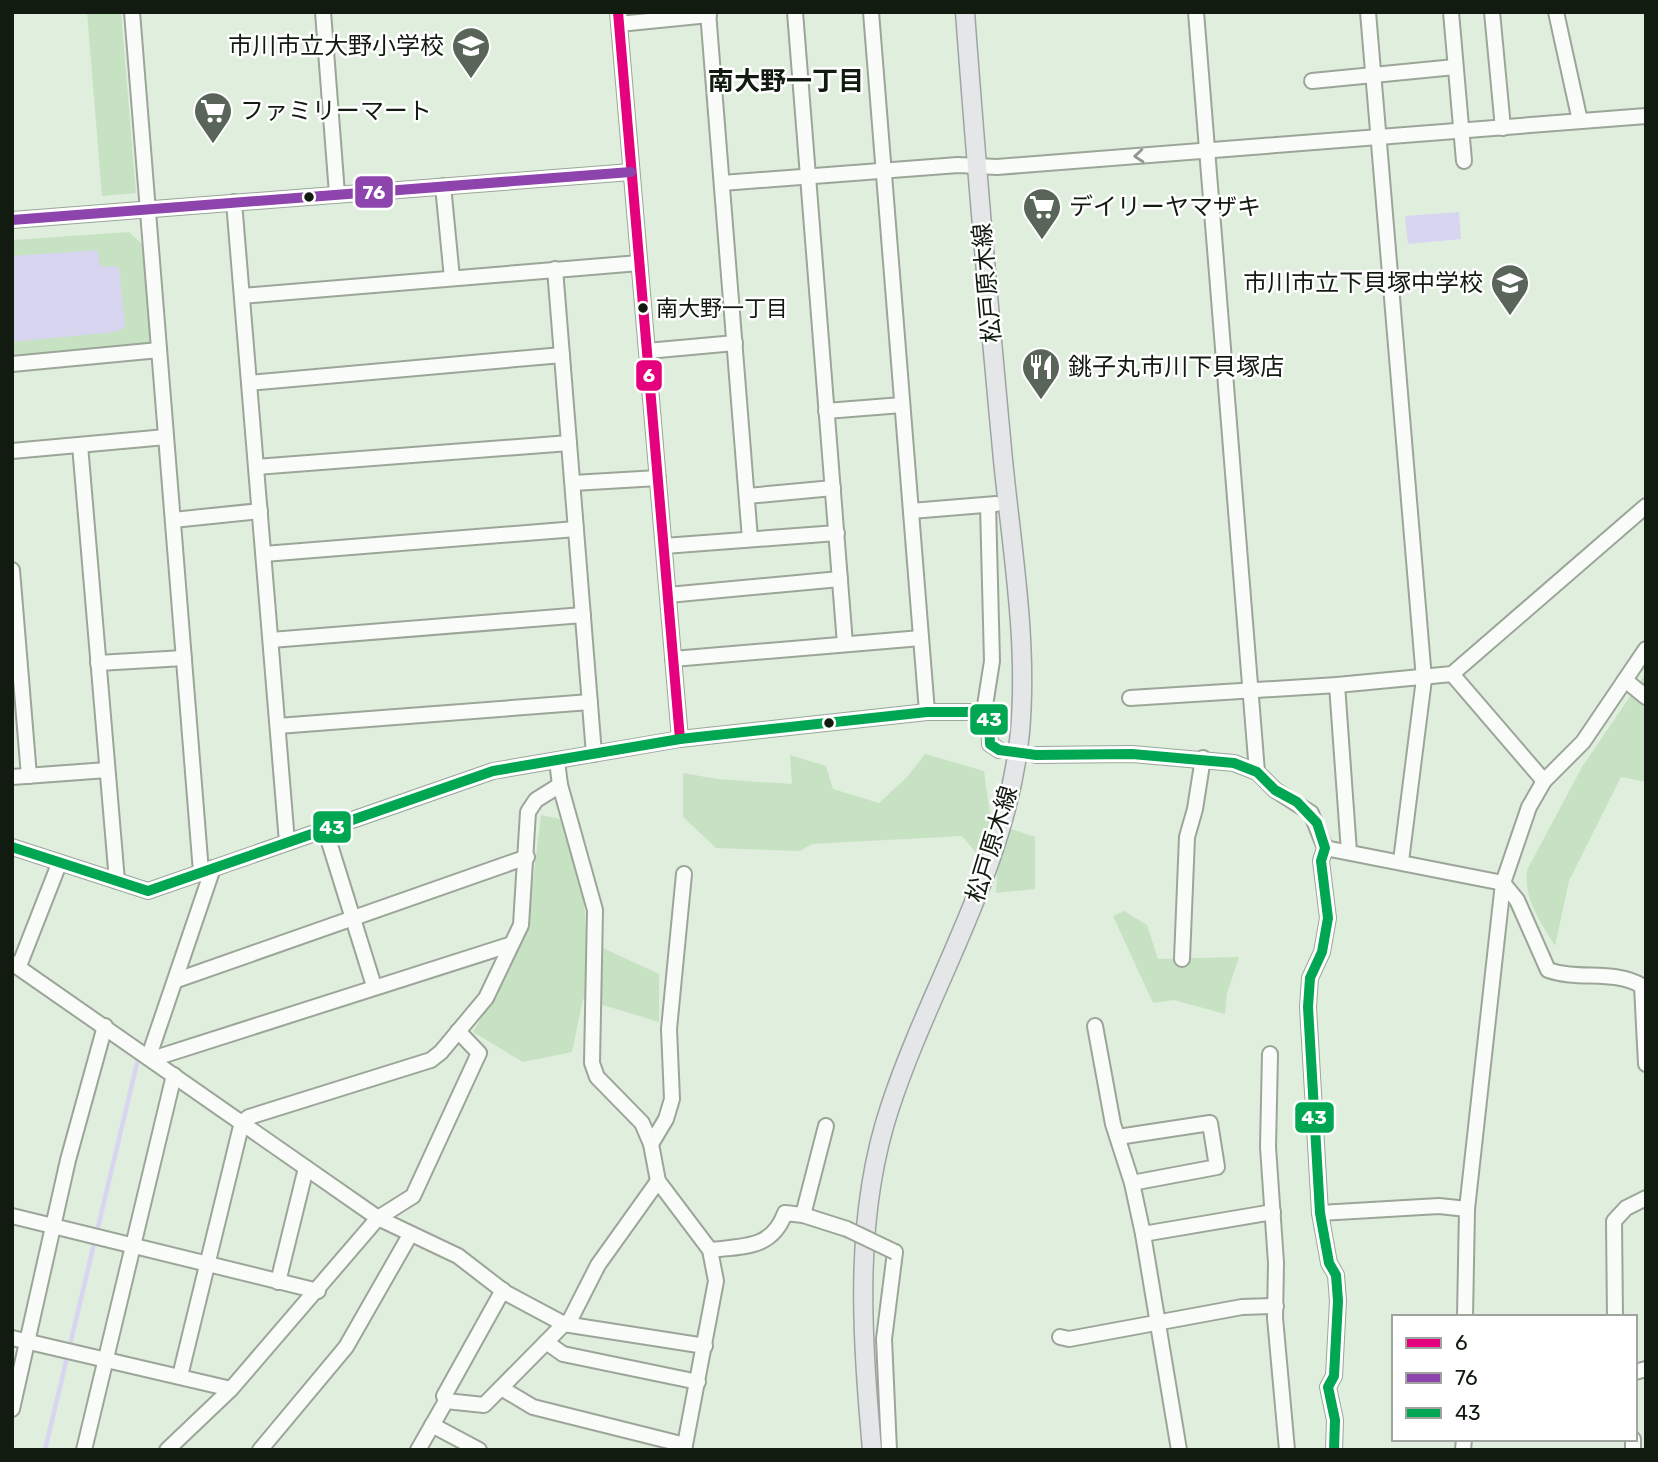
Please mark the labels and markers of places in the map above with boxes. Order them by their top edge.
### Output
school or university icon: 市川市立大野小学校 [450,25,492,80]
place label: 市川市立大野小学校 [228,32,444,60]
supermarket icon: ファミリーマート [192,90,234,145]
place label: ファミリーマート [240,97,432,125]
supermarket icon: デイリーヤマザキ [1021,186,1063,241]
unlabelled marker [302,190,316,204]
place label: デイリーヤマザキ [1069,193,1261,221]
school or university icon: 市川市立下貝塚中学校 [1489,262,1531,317]
place label: 市川市立下貝塚中学校 [1243,269,1483,297]
place label: 南大野一丁目 [656,295,788,322]
marker: 南大野一丁目 [636,301,650,315]
restaurant icon: 銚子丸市川下貝塚店 [1020,346,1062,401]
place label: 銚子丸市川下貝塚店 [1068,353,1284,381]
unlabelled marker [822,716,836,730]

